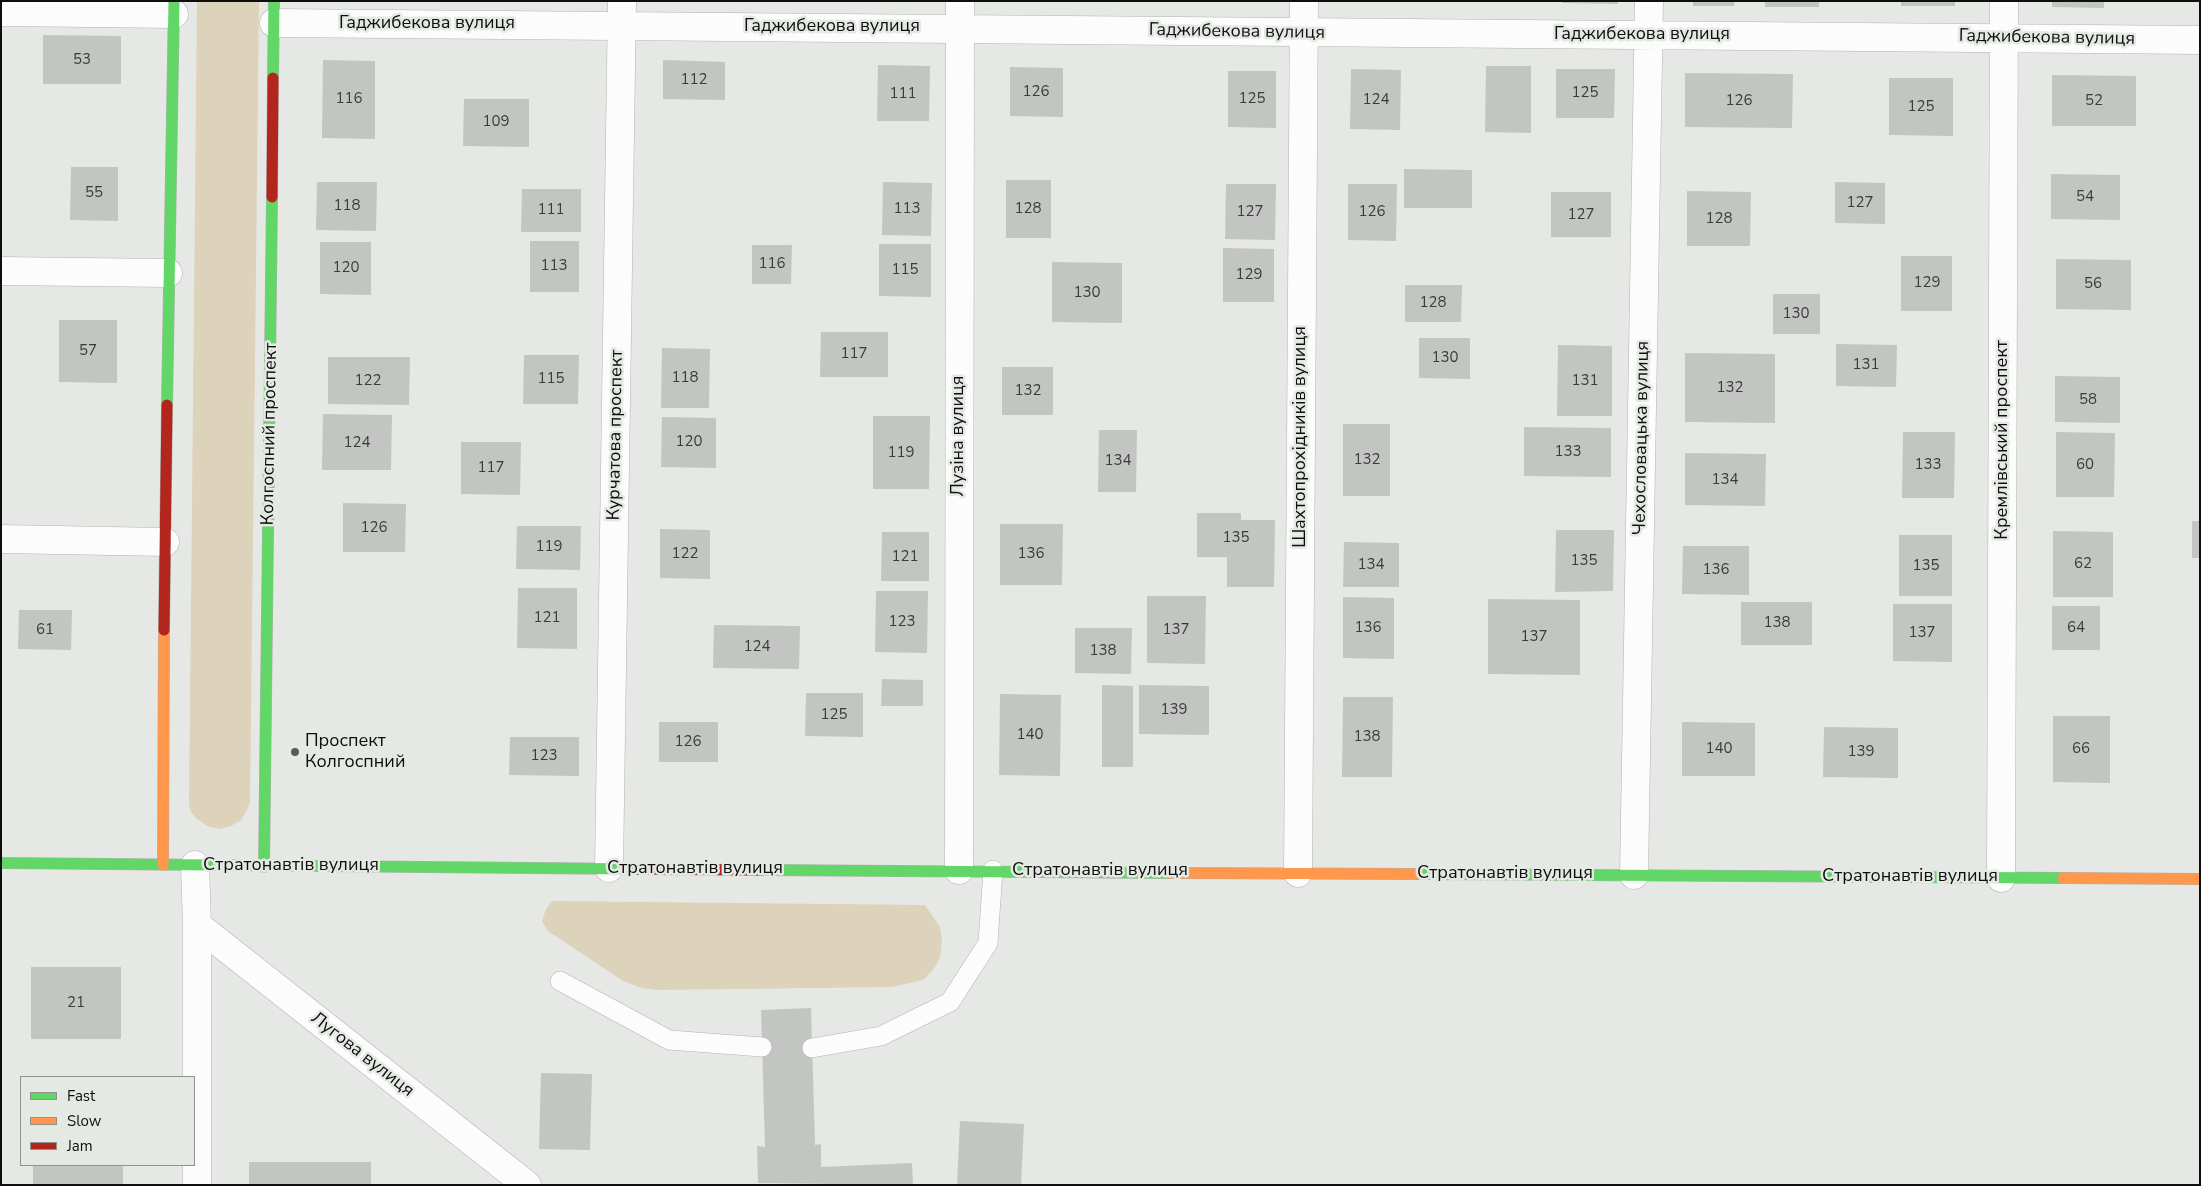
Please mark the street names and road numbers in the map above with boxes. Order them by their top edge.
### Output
street label: Гаджибекова вулиця [339,13,515,35]
street label: Гаджибекова вулиця [744,16,920,38]
street label: Гаджибекова вулиця [1149,20,1325,44]
street label: Гаджибекова вулиця [1554,24,1730,46]
street label: Гаджибекова вулиця [1959,26,2135,50]
street label: Шахтопрохідників вулиця [1290,326,1312,548]
street label: Кремлівський проспект [1992,340,2014,540]
street label: Чехословацька вулиця [1630,341,1654,535]
street label: Колгоспний проспект [258,343,282,525]
street label: Курчатова проспект [604,349,628,521]
street label: Лузіна вулиця [948,376,970,496]
street label: Стратонавтів вулиця [203,855,379,877]
street label: Стратонавтів вулиця [607,858,783,880]
street label: Стратонавтів вулиця [1012,860,1188,882]
street label: Стратонавтів вулиця [1417,863,1593,885]
street label: Стратонавтів вулиця [1822,866,1998,888]
street label: Лугова вулиця [306,1008,418,1102]

